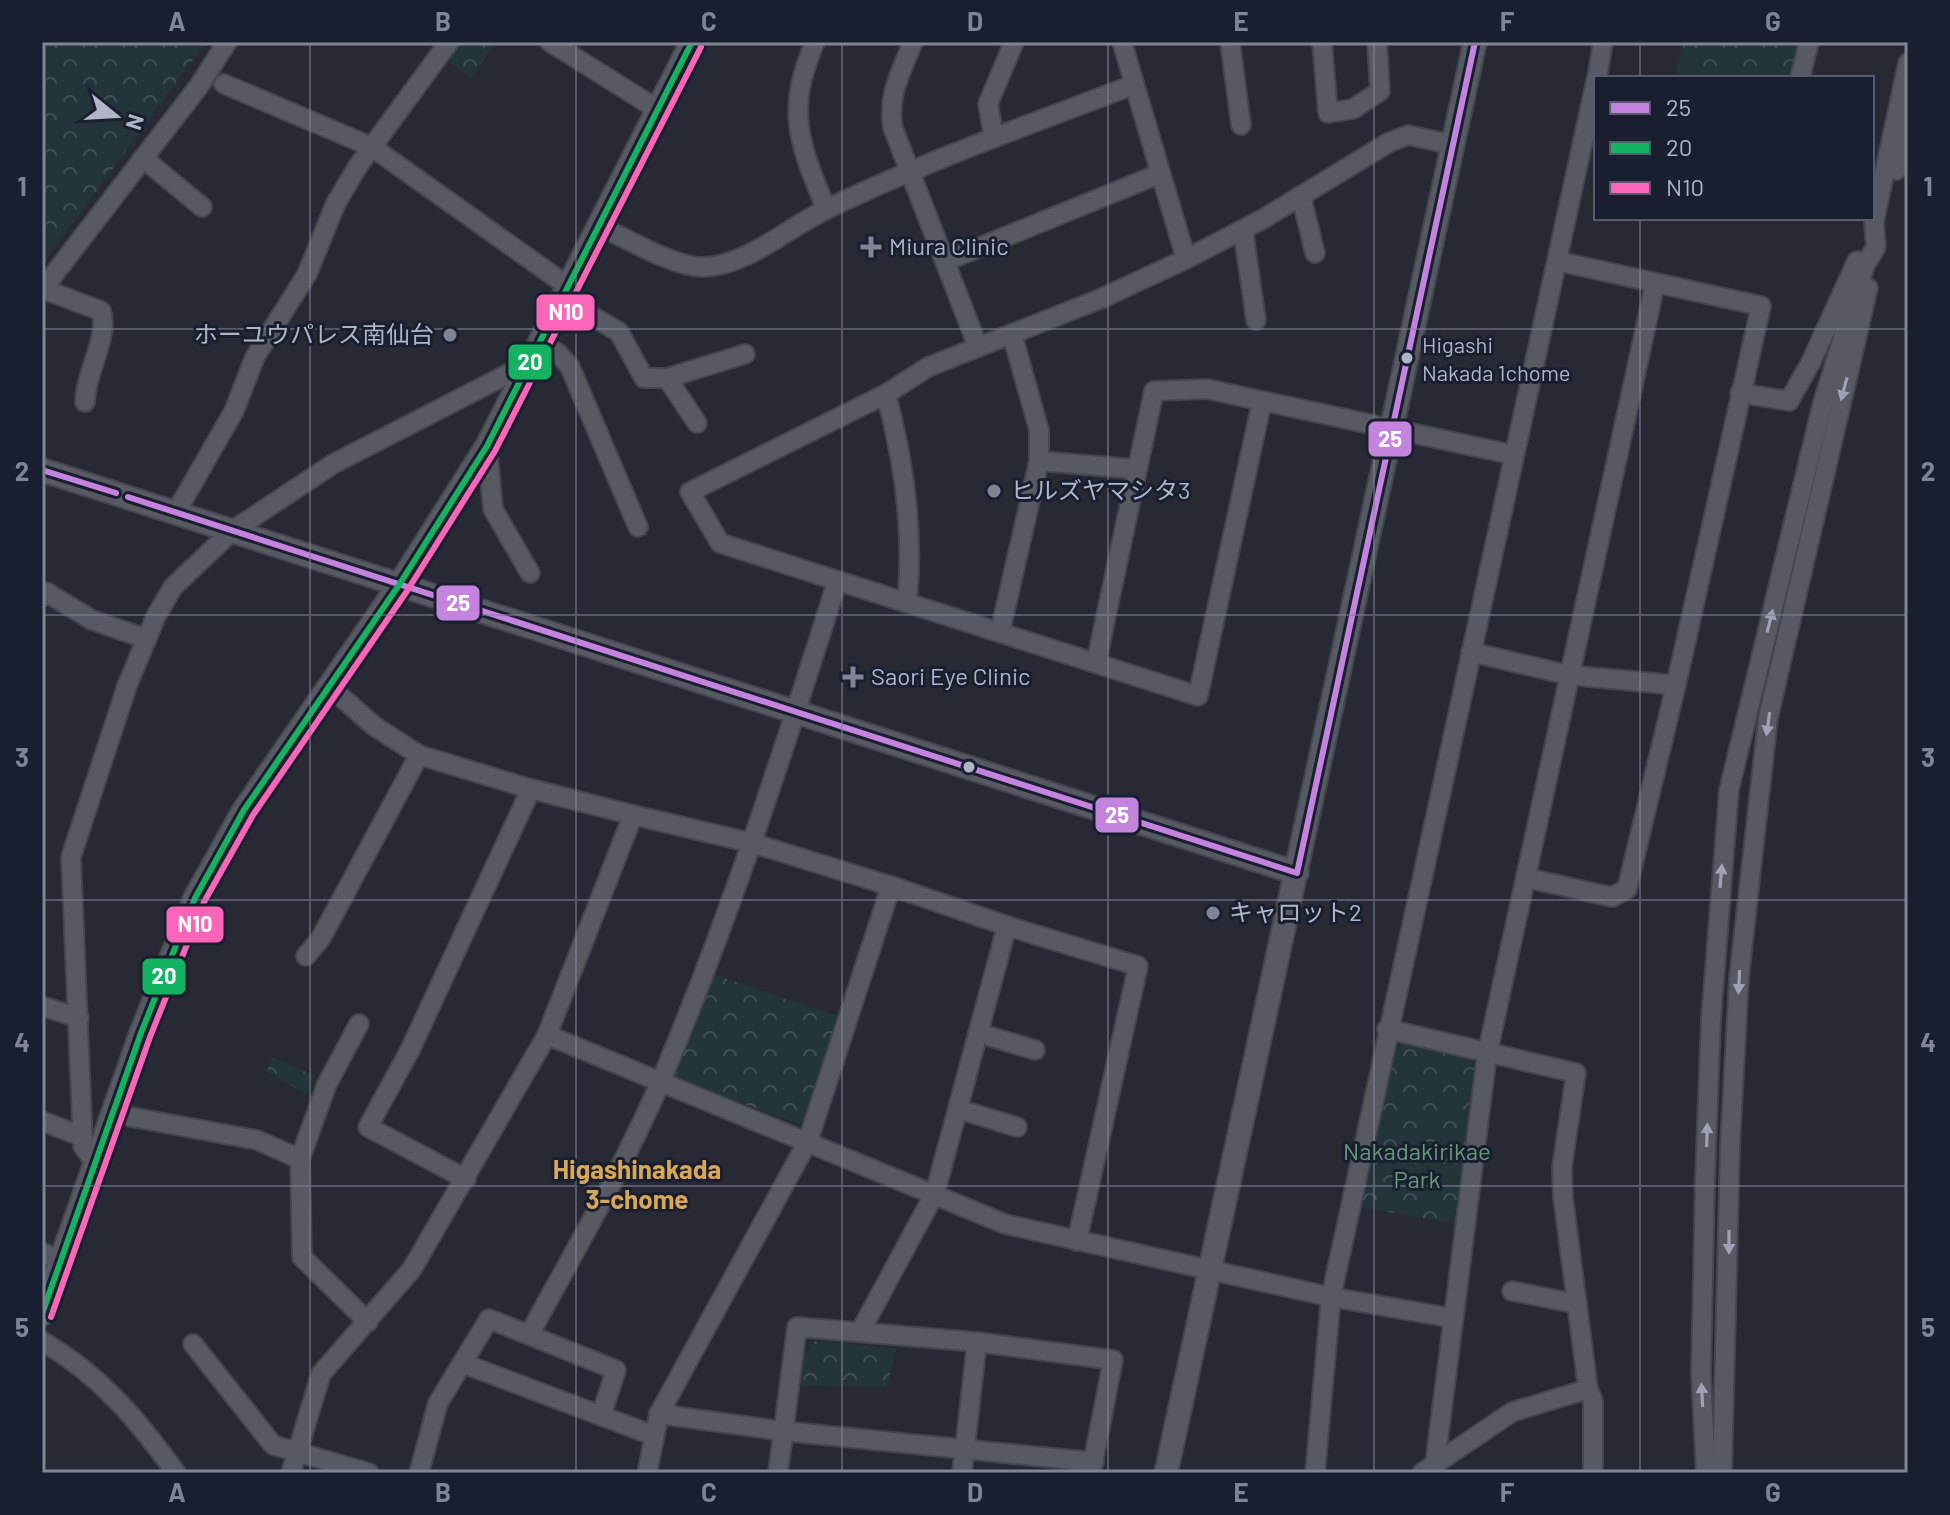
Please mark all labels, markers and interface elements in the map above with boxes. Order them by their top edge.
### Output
text: A [168,5,186,36]
text: B [435,5,451,36]
text: C [701,5,717,36]
text: D [967,5,983,36]
text: E [1233,5,1249,36]
text: F [1500,5,1515,36]
text: G [1765,5,1781,36]
north arrow [76,76,156,156]
legend [1594,76,1874,220]
text: 25 [1666,92,1691,121]
text: N [121,112,151,133]
text: 20 [1666,132,1692,161]
text: 1 [17,170,27,201]
text: 1 [1923,170,1933,201]
text: N10 [1666,172,1704,201]
place label: Miura Clinic [889,231,1009,260]
marker: Miura Clinic [860,236,882,258]
line badge: N10 [535,293,596,332]
text: N10 [549,298,583,324]
place label: ホーユウパレス南仙台 [194,319,434,348]
marker: ホーユウパレス南仙台 [441,326,459,344]
place label: Higashi Nakada 1chome [1422,331,1570,385]
line badge: 20 [507,343,553,381]
text: 20 [518,348,542,374]
marker: Higashi Nakada 1chome [1399,350,1415,366]
one-way arrow [1837,376,1849,401]
line badge: 25 [1367,420,1413,458]
text: 25 [1378,425,1402,451]
text: 2 [15,455,29,486]
text: 2 [1921,455,1935,486]
place label: ヒルズヤマシタ3 [1010,475,1190,504]
marker: ヒルズヤマシタ3 [985,482,1003,500]
line badge: 25 [435,584,481,622]
text: 25 [446,589,470,615]
one-way arrow [1764,608,1776,633]
place label: Saori Eye Clinic [871,661,1030,690]
marker: Saori Eye Clinic [842,666,864,688]
one-way arrow [1761,712,1774,737]
text: 3 [15,741,29,772]
text: 3 [1921,741,1935,772]
unlabelled marker [961,759,977,775]
line badge: 25 [1094,796,1140,834]
text: 25 [1105,801,1129,827]
one-way arrow [1715,863,1728,888]
place label: キャロット2 [1229,897,1362,926]
marker: キャロット2 [1204,904,1222,922]
line badge: N10 [165,905,225,944]
text: N10 [178,910,212,936]
line badge: 20 [141,957,187,996]
text: 20 [152,962,176,988]
one-way arrow [1732,970,1745,995]
text: 4 [14,1026,30,1057]
text: 4 [1920,1026,1936,1057]
one-way arrow [1700,1122,1713,1147]
park label: Nakadakirikae Park [1343,1136,1491,1193]
district label: Higashinakada 3-chome [553,1153,721,1214]
one-way arrow [1723,1230,1735,1255]
text: 5 [15,1311,29,1342]
text: 5 [1921,1311,1935,1342]
one-way arrow [1695,1382,1708,1407]
text: A [168,1476,186,1507]
text: B [435,1476,451,1507]
text: C [701,1476,717,1507]
text: D [967,1476,983,1507]
text: E [1233,1476,1249,1507]
text: F [1500,1476,1515,1507]
text: G [1765,1476,1781,1507]

